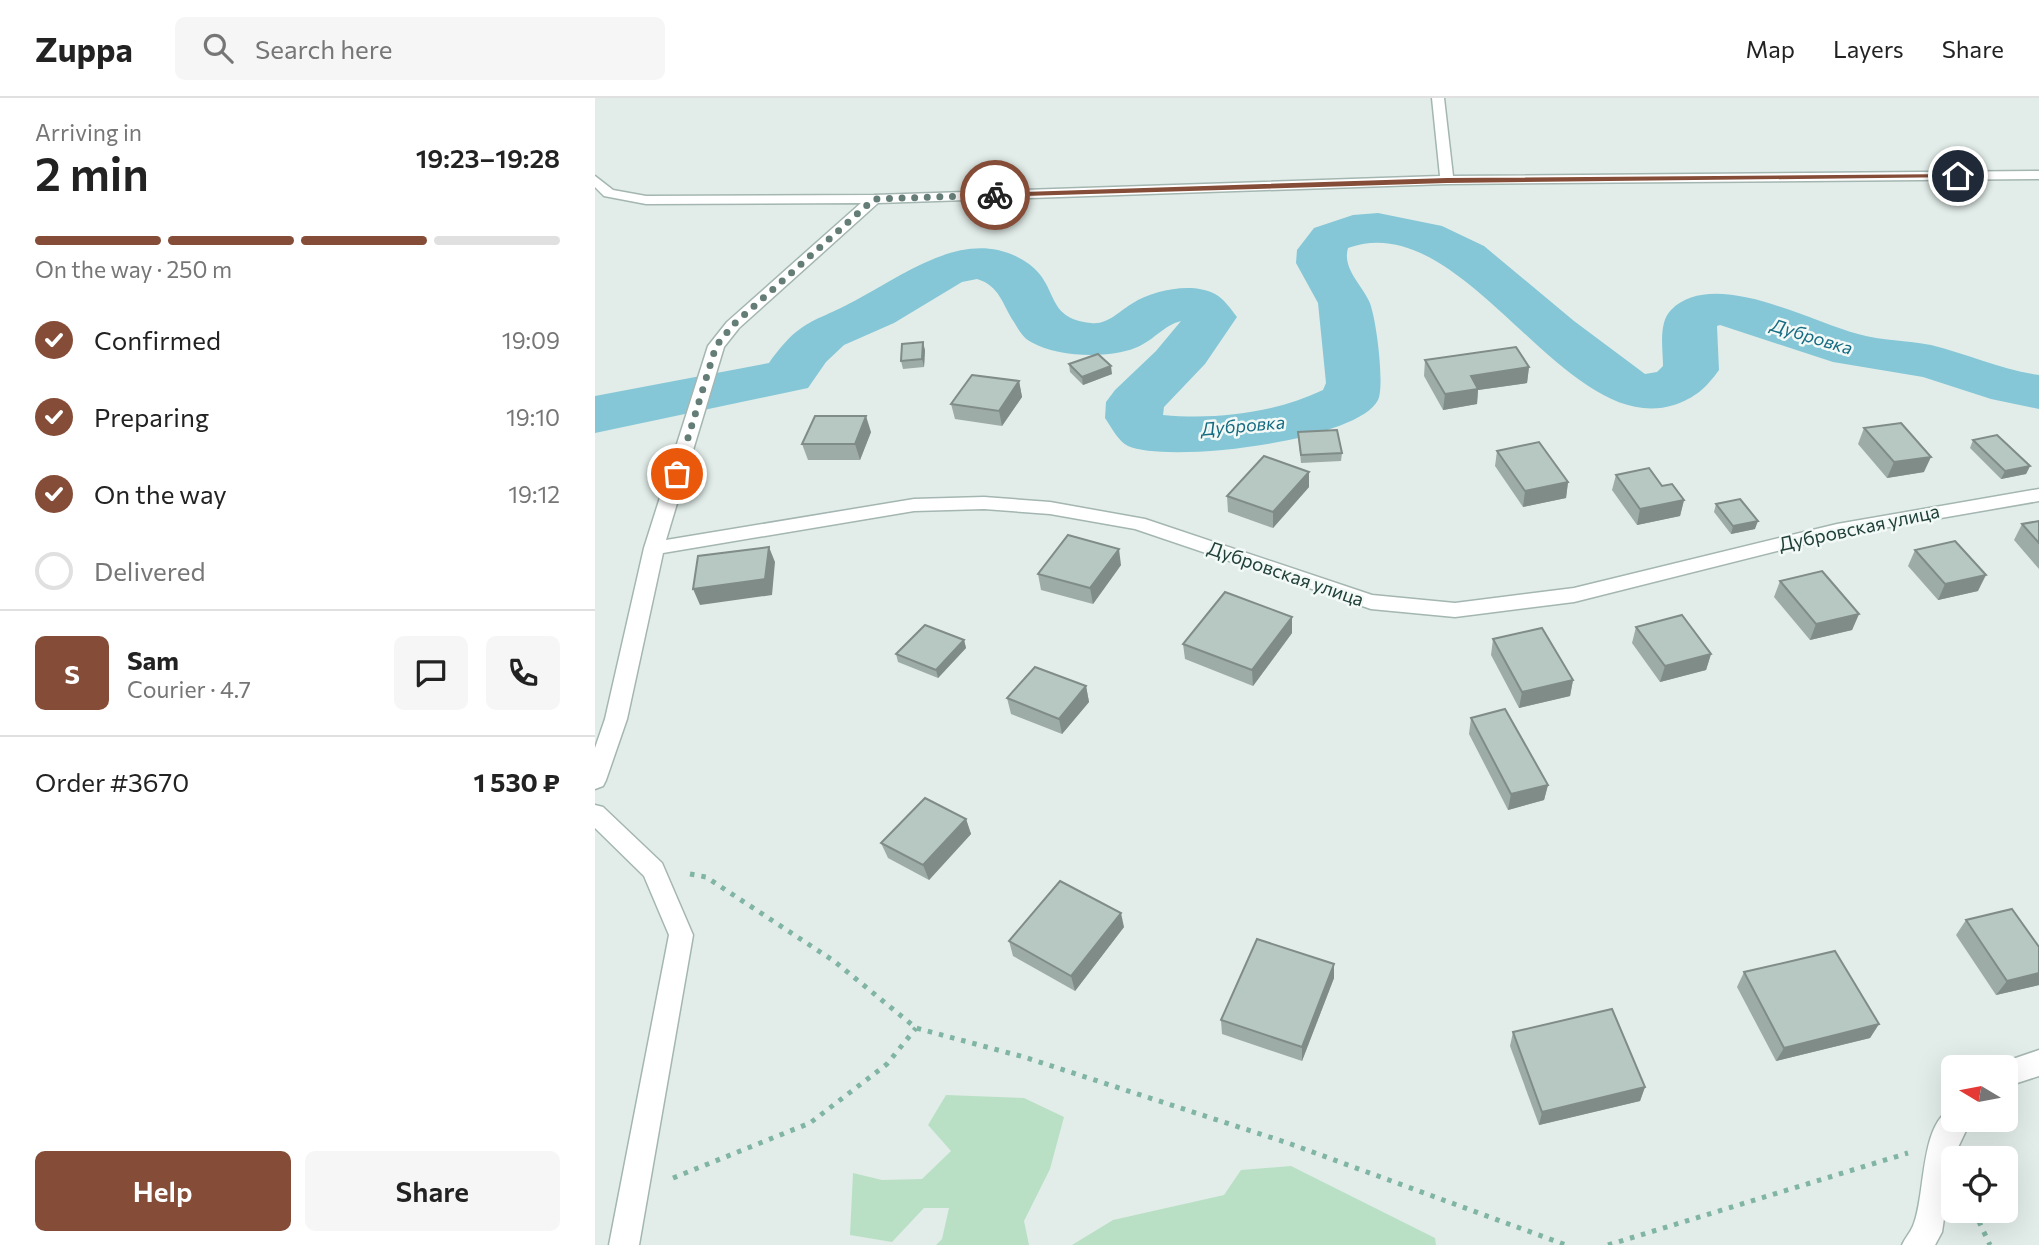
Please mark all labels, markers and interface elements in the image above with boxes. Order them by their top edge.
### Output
search box [175,17,665,80]
text: Zuppa [35,28,133,69]
icon: search [199,29,237,67]
text: Search here [255,33,392,64]
text: Map [1746,34,1795,63]
text: Layers [1833,34,1904,63]
text: Share [1942,34,2004,63]
text: Arriving in [35,118,142,146]
text: 19:23–19:28 [416,142,560,173]
text: 2 min [35,144,149,200]
pin [1928,146,1988,206]
icon: home [1939,157,1977,195]
courier [960,160,1030,230]
icon: bike [976,176,1014,214]
text: On the way · 250 m [35,255,232,283]
water label: Дубровка [1767,313,1855,359]
icon: check [35,321,73,359]
text: Confirmed [94,324,221,355]
text: 19:09 [502,326,560,354]
icon: check [35,398,73,436]
text: Preparing [94,401,209,432]
text: 19:10 [506,403,560,431]
water label: Дубровка [1198,410,1286,440]
pin [647,444,707,504]
icon: bag [658,455,696,493]
icon: check [35,475,73,513]
text: On the way [94,478,227,509]
text: 19:12 [508,480,560,508]
street label: Дубровская улица [1777,499,1941,555]
street label: Дубровская улица [1205,535,1367,611]
text: Delivered [94,555,205,586]
button: chat [394,636,468,710]
button: phone [486,636,560,710]
text: Sam [127,644,179,675]
text: S [64,658,80,689]
text: Courier · 4.7 [127,675,251,703]
text: Order #3670 [35,766,189,797]
text: 1 530 ₽ [474,766,560,797]
north arrow [1941,1055,2018,1132]
map controls [1941,1055,2018,1223]
button: locate [1941,1146,2018,1223]
button: Help [35,1151,291,1231]
button: Share [305,1151,560,1231]

